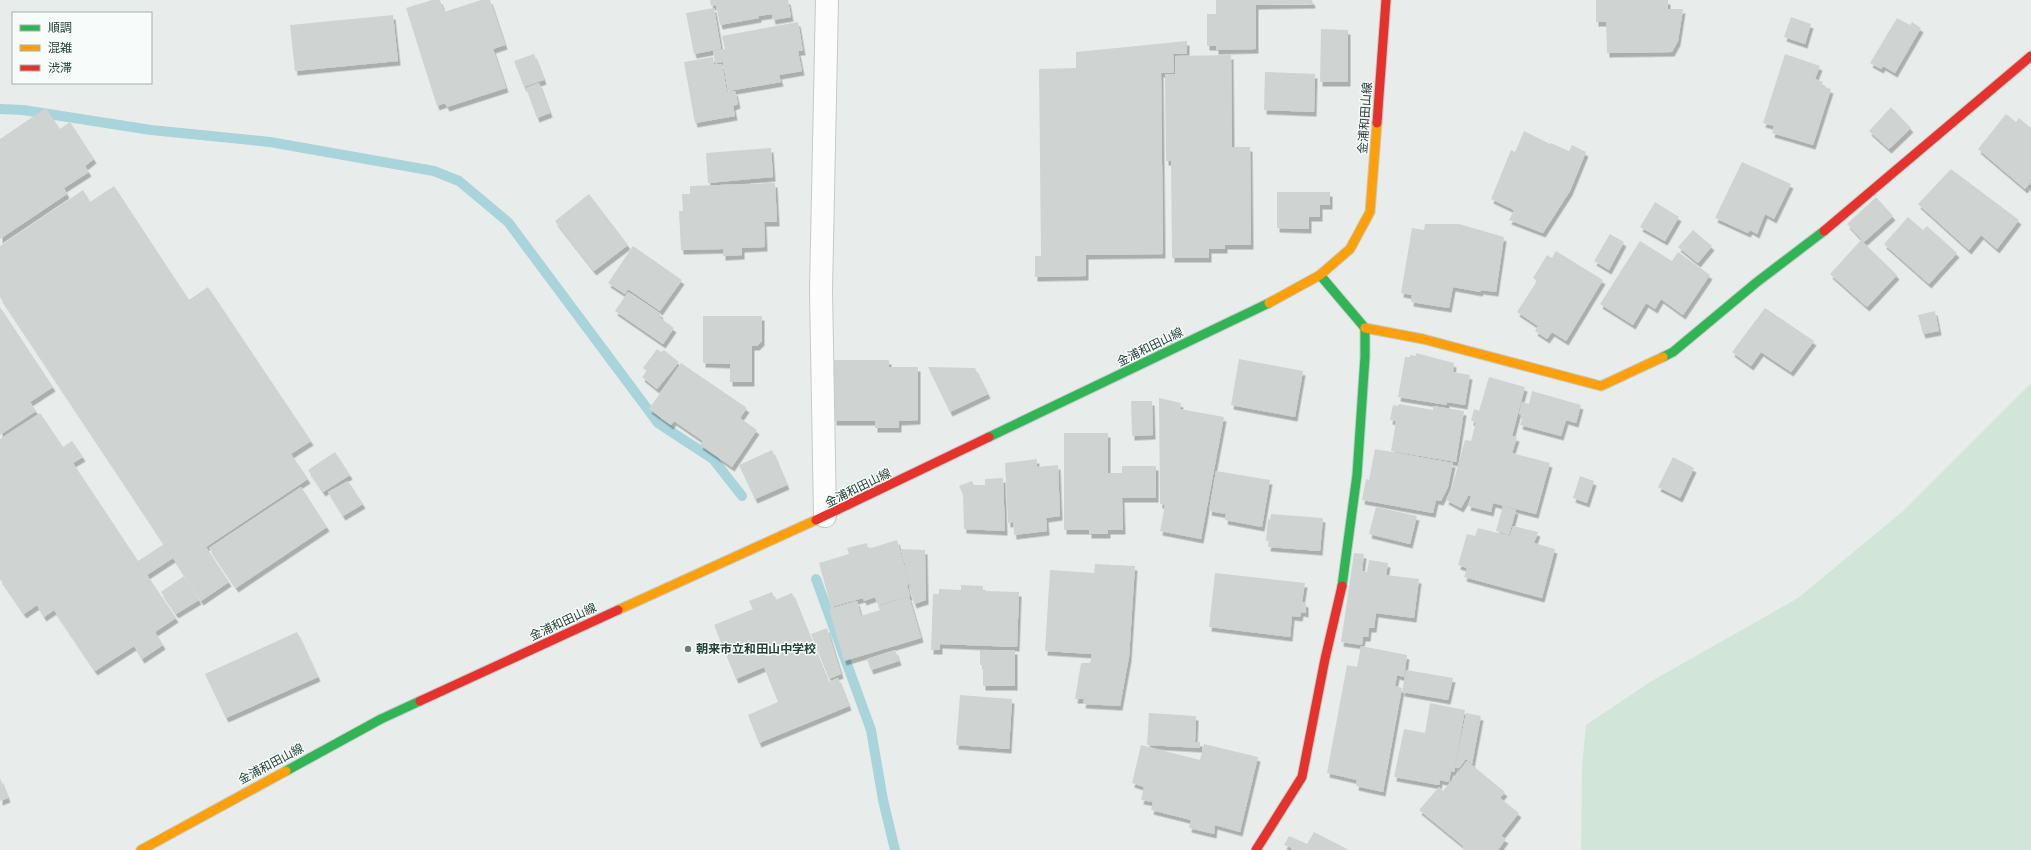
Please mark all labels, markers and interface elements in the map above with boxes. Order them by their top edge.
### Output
legend [12,12,152,84]
text: 順調 [48,21,72,35]
text: 混雑 [48,41,72,55]
text: 渋滞 [48,61,72,75]
street label: 金浦和田山線 [1356,82,1374,154]
street label: 金浦和田山線 [1115,325,1185,369]
street label: 金浦和田山線 [823,466,893,510]
street label: 金浦和田山線 [527,600,599,644]
place label: 朝来市立和田山中学校 [696,642,816,656]
marker: 朝来市立和田山中学校 [683,644,693,654]
street label: 金浦和田山線 [236,741,306,787]

